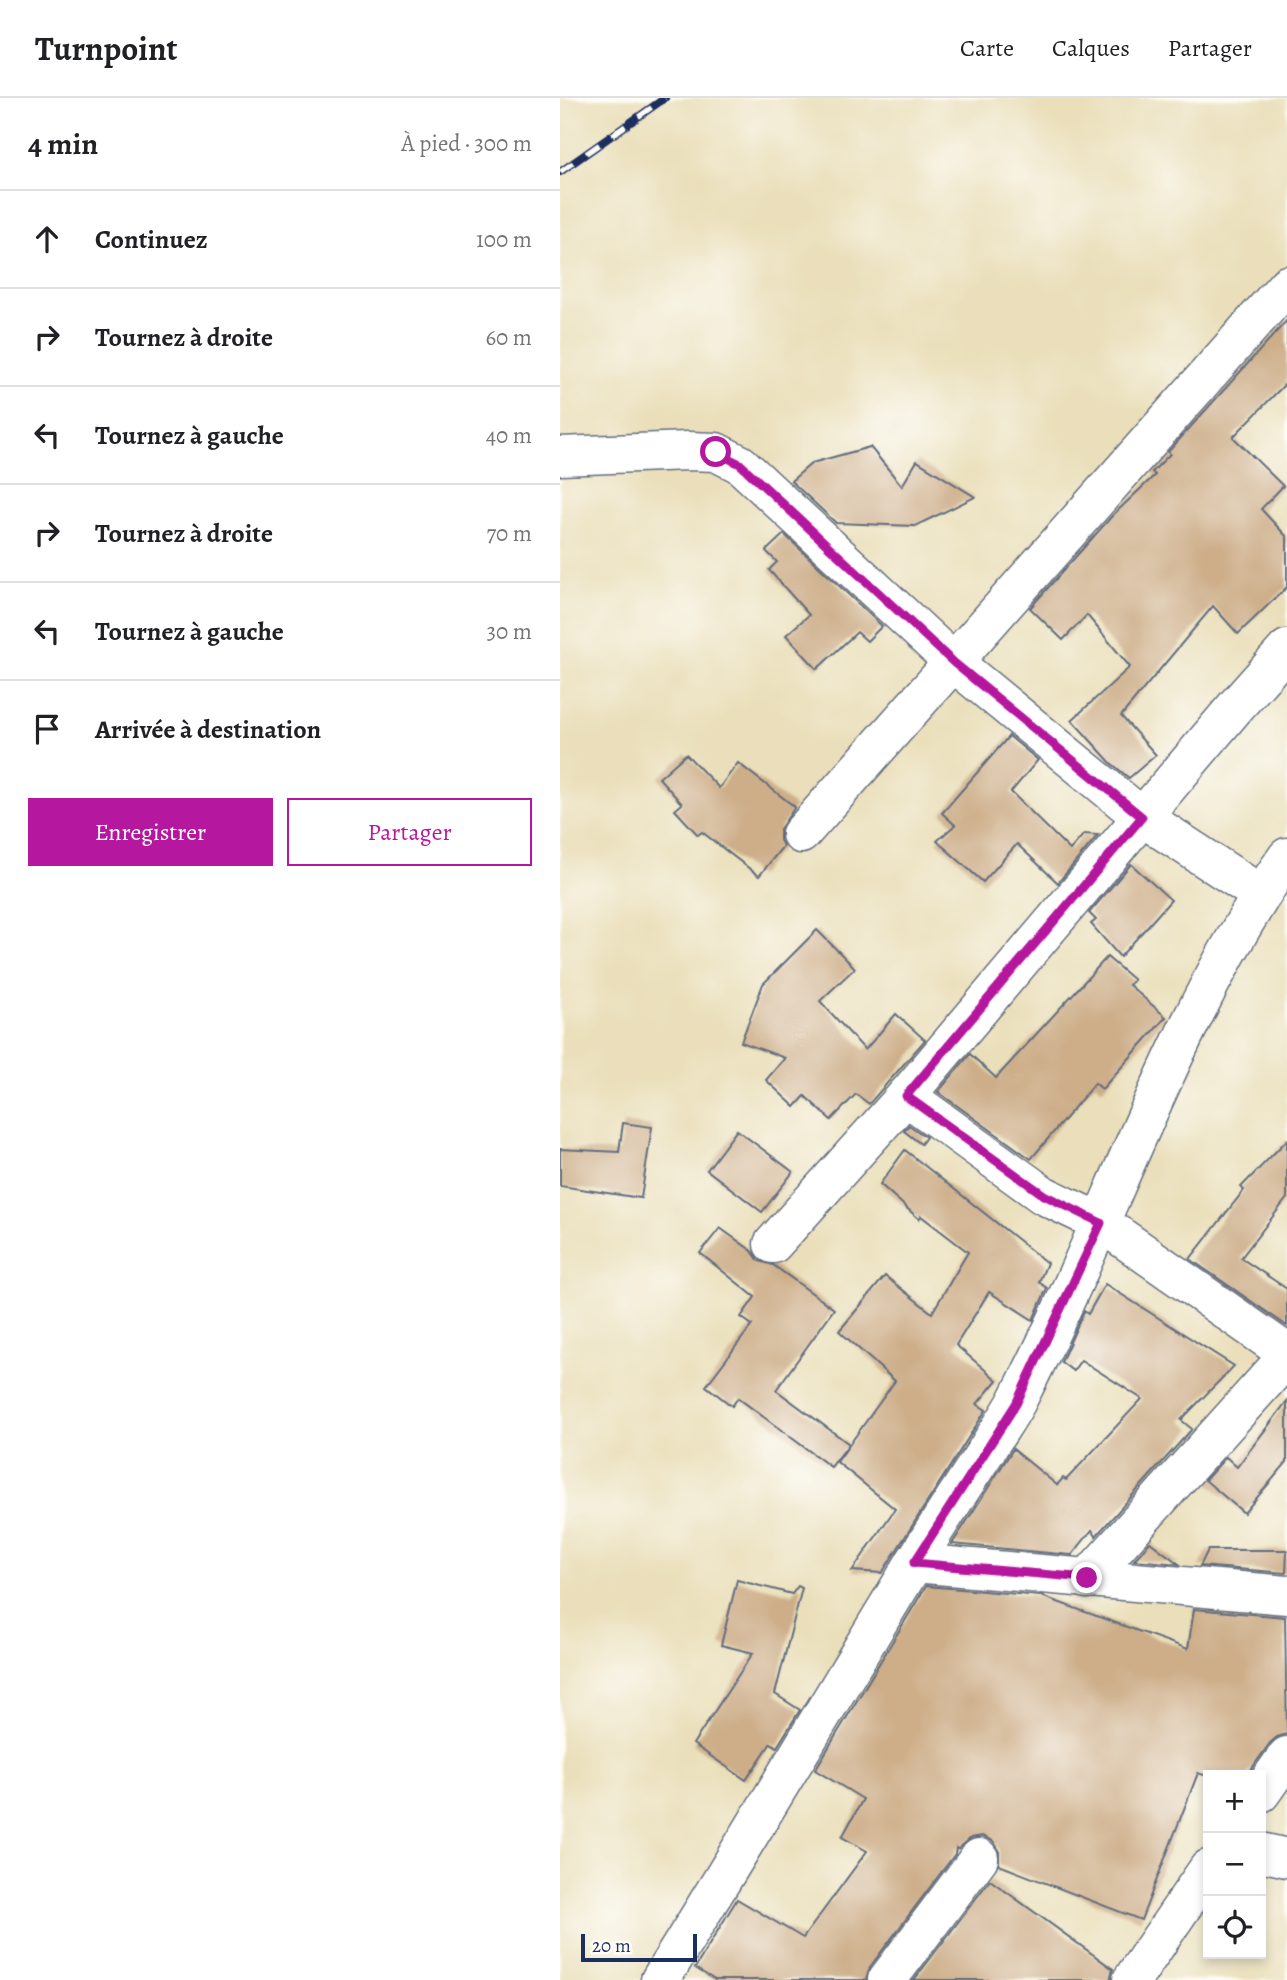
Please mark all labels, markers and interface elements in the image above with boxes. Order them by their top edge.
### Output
text: Turnpoint [35,26,177,71]
text: Carte [960,32,1014,64]
text: Calques [1052,32,1130,64]
text: Partager [1168,32,1252,64]
text: 4 min [28,124,98,164]
text: À pied · 300 m [401,128,532,159]
icon: ahead [28,220,66,258]
text: Continuez [95,222,208,257]
text: 100 m [476,224,532,255]
icon: right [28,318,66,356]
text: Tournez à droite [95,320,273,355]
text: 60 m [485,322,532,353]
icon: left [28,416,66,454]
text: Tournez à gauche [95,418,284,453]
text: 40 m [486,420,532,451]
route start [700,436,731,467]
icon: right [28,514,66,552]
text: Tournez à droite [95,516,273,551]
text: 70 m [486,518,532,549]
icon: left [28,612,66,650]
text: Tournez à gauche [95,614,284,649]
text: 30 m [486,616,532,647]
icon: arrive [28,710,66,748]
text: Arrivée à destination [95,712,321,747]
button: Enregistrer [28,798,273,866]
button: Partager [287,798,532,866]
route end [1071,1562,1102,1593]
map controls [1203,1770,1266,1959]
button: + [1203,1770,1266,1833]
button: − [1203,1833,1266,1896]
button: locate [1203,1896,1266,1959]
scale bar [581,1931,696,1963]
text: 20 m [592,1933,631,1959]

